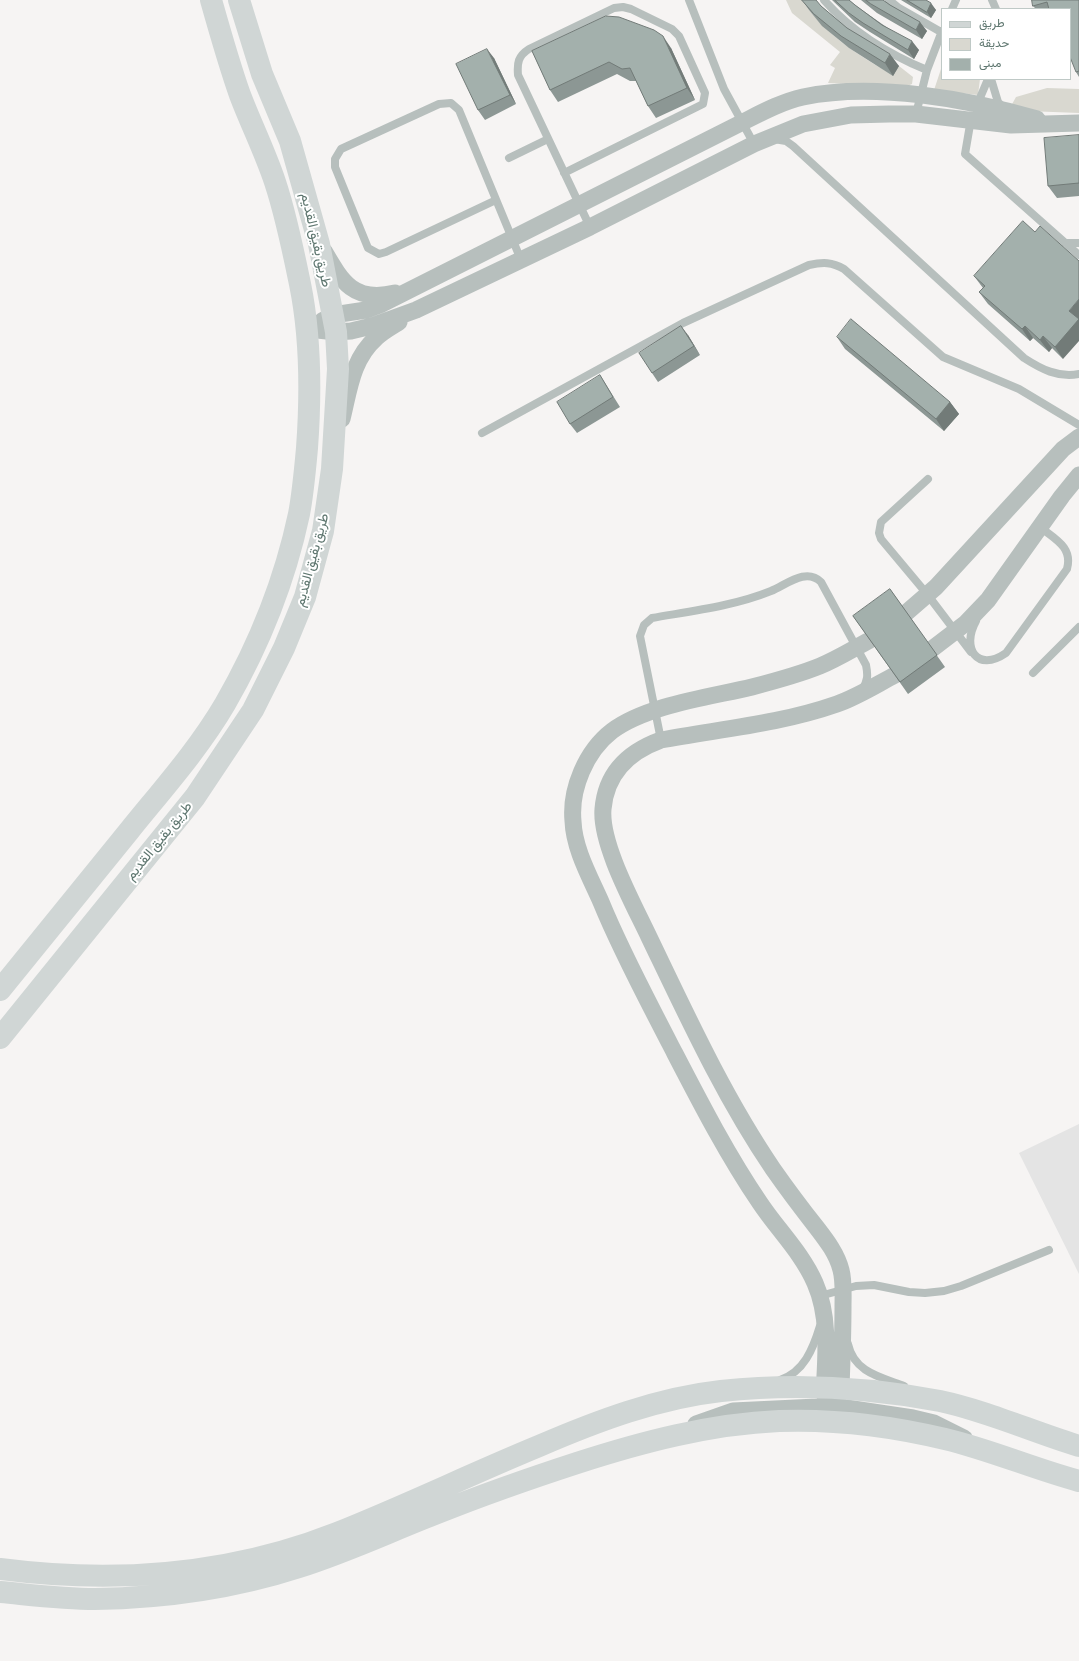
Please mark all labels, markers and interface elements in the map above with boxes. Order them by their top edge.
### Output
legend [941,8,1071,80]
text: طريق [979,17,1004,29]
text: حديقة [979,37,1009,49]
text: مبنى [979,57,1001,69]
street label: طريق بقيق القديم [297,191,335,289]
street label: طريق بقيق القديم [291,511,333,609]
street label: طريق بقيق القديم [122,798,196,884]

